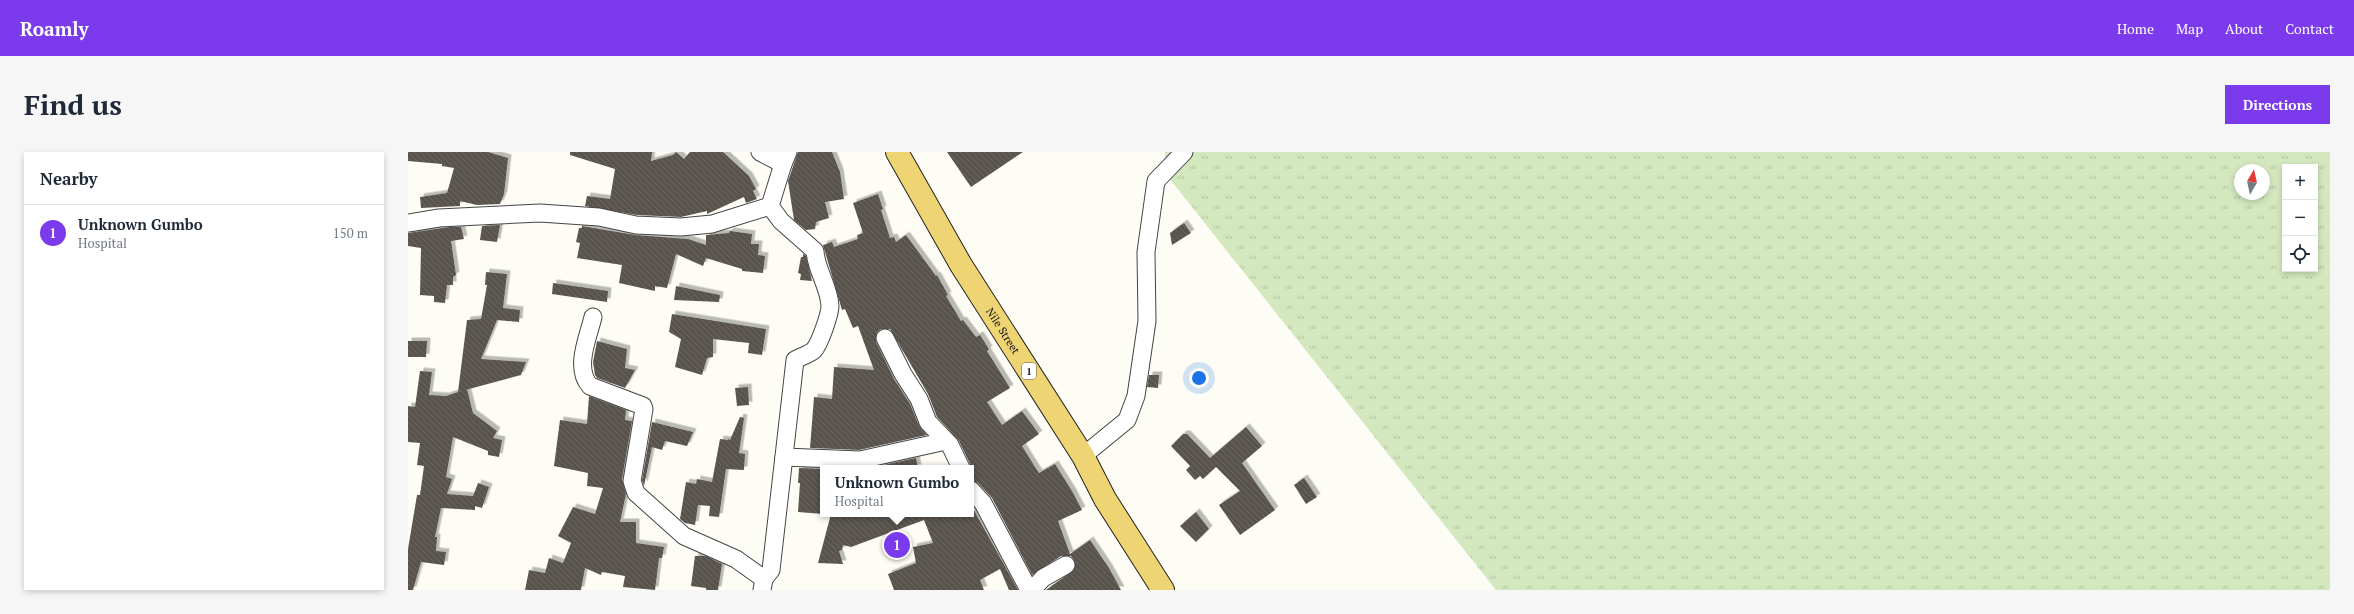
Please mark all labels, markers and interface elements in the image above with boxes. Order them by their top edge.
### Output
text: Roamly [20,16,89,41]
text: Home [2117,19,2154,38]
text: Map [2176,19,2203,38]
text: About [2225,19,2263,38]
text: Contact [2285,19,2334,38]
button: Directions [2225,85,2330,124]
text: Find us [24,86,122,123]
north arrow [2234,164,2270,200]
map controls [2282,164,2318,272]
button: + [2282,164,2318,200]
text: Nearby [40,167,98,190]
button: − [2282,200,2318,236]
text: Unknown Gumbo [78,214,203,234]
text: 1 [49,224,57,242]
text: 150 m [333,224,368,242]
text: Hospital [78,234,127,252]
button: locate [2282,236,2318,272]
street label: Nile Street [983,305,1023,357]
road number: 1 [1022,363,1036,379]
your location [1189,368,1209,388]
popup [820,465,974,517]
text: Unknown Gumbo [835,472,959,492]
text: Hospital [835,492,884,510]
pin: 1 [884,530,910,560]

